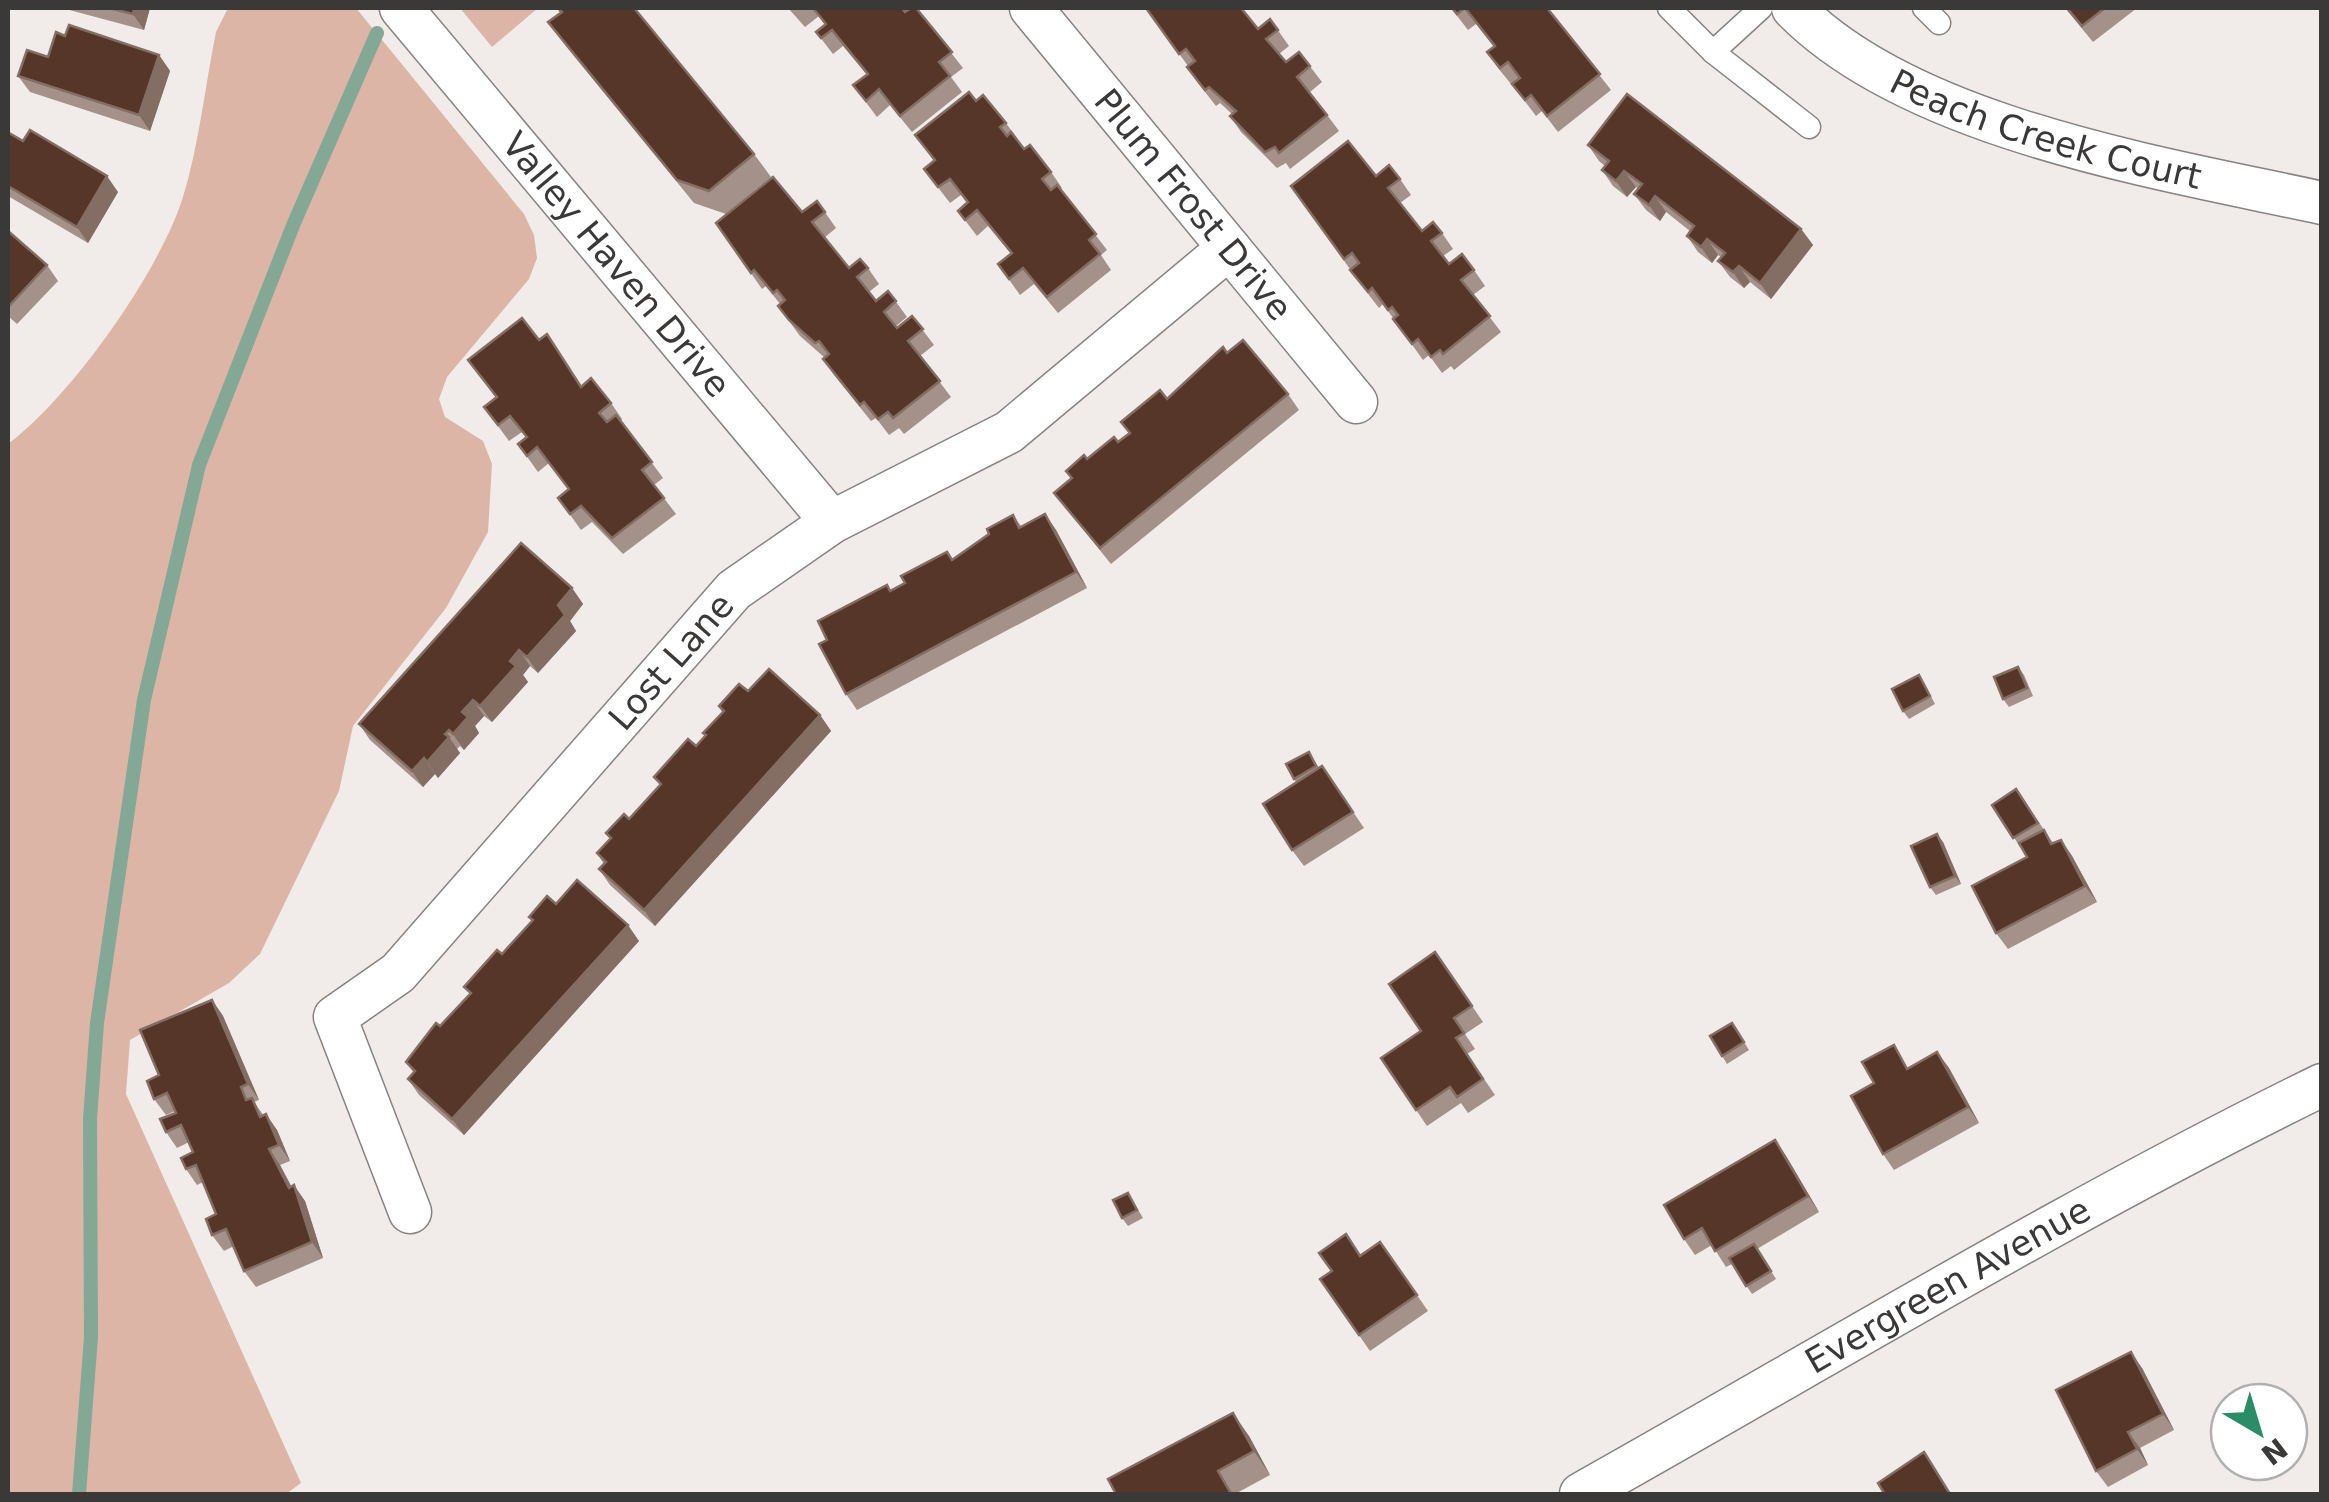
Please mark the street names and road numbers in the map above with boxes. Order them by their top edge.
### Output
street label: Peach Creek Court [1884,61,2205,197]
street label: Plum Frost Drive [1086,81,1300,328]
street label: Valley Haven Drive [494,125,738,405]
street label: Lost Lane [601,585,742,738]
street label: Evergreen Avenue [1798,1189,2097,1382]

